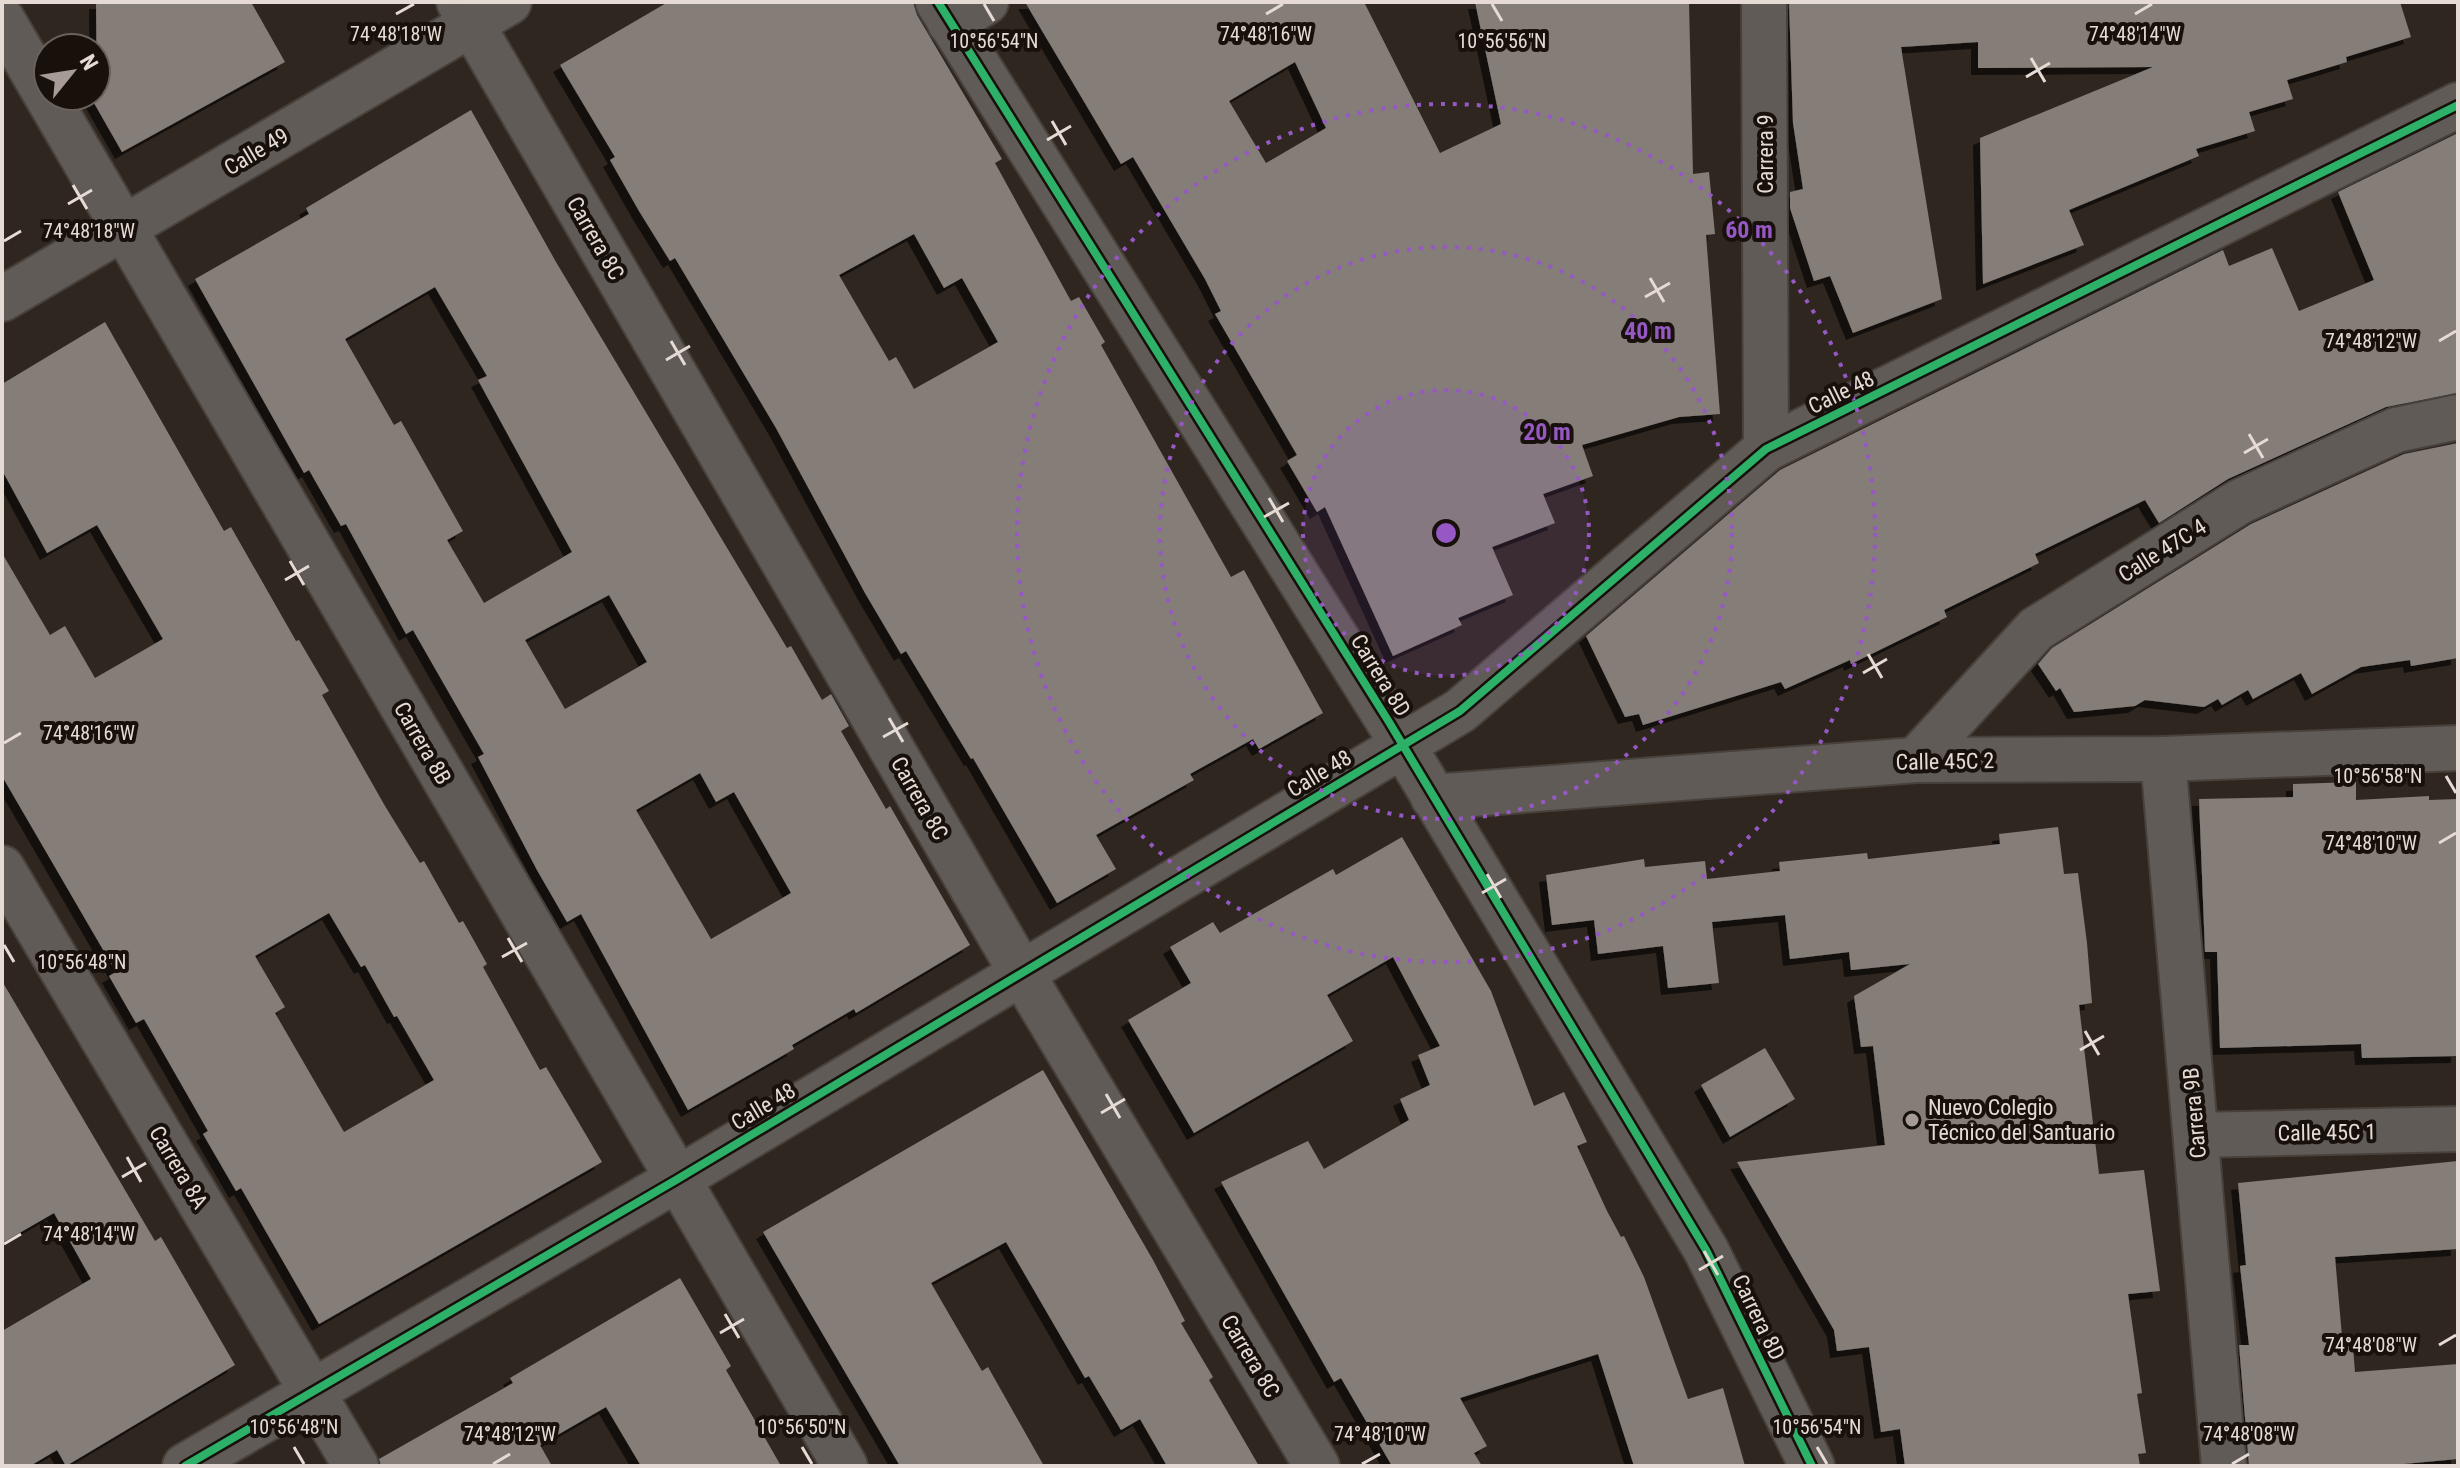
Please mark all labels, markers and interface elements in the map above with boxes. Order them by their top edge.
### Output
text: 74°48'18"W [350,22,442,46]
text: 74°48'16"W [1220,22,1312,46]
text: 74°48'14"W [2089,22,2181,46]
text: 10°56'54"N [949,29,1039,53]
text: 10°56'56"N [1457,29,1547,53]
north arrow [32,32,112,112]
text: N [75,50,103,74]
street label: Carrera 9 [1753,114,1778,194]
street label: Calle 49 [220,123,293,180]
street label: Carrera 8C [562,192,629,284]
text: 60 m [1725,216,1773,244]
text: 74°48'18"W [43,219,135,243]
text: 40 m [1624,317,1672,345]
text: 74°48'12"W [2325,329,2417,353]
street label: Calle 48 [1804,366,1878,419]
text: 20 m [1523,418,1571,446]
street label: Calle 47C 4 [2114,514,2211,587]
centre of rings [1432,519,1460,547]
street label: Carrera 8D [1346,630,1416,721]
street label: Carrera 8B [389,697,456,789]
text: 74°48'16"W [43,721,135,745]
street label: Calle 48 [1283,745,1356,802]
street label: Calle 45C 2 [1896,748,1995,775]
street label: Carrera 8C [886,752,953,844]
text: 10°56'58"N [2333,764,2423,788]
text: 74°48'10"W [2325,831,2417,855]
text: 10°56'48"N [37,950,127,974]
street label: Carrera 9B [2178,1066,2211,1160]
street label: Calle 48 [727,1078,800,1135]
place label: Nuevo Colegio Técnico del Santuario [1928,1095,2115,1145]
marker: Nuevo Colegio Técnico del Santuario [1903,1111,1921,1129]
street label: Calle 45C 1 [2278,1119,2377,1146]
street label: Carrera 8A [144,1121,213,1213]
text: 74°48'14"W [43,1222,135,1246]
street label: Carrera 8D [1727,1270,1790,1364]
street label: Carrera 8C [1216,1311,1285,1402]
text: 74°48'08"W [2325,1333,2417,1357]
text: 10°56'48"N [249,1415,339,1439]
text: 10°56'50"N [757,1415,847,1439]
text: 10°56'54"N [1772,1415,1862,1439]
text: 74°48'12"W [464,1422,556,1446]
text: 74°48'10"W [1334,1422,1426,1446]
text: 74°48'08"W [2203,1422,2295,1446]

